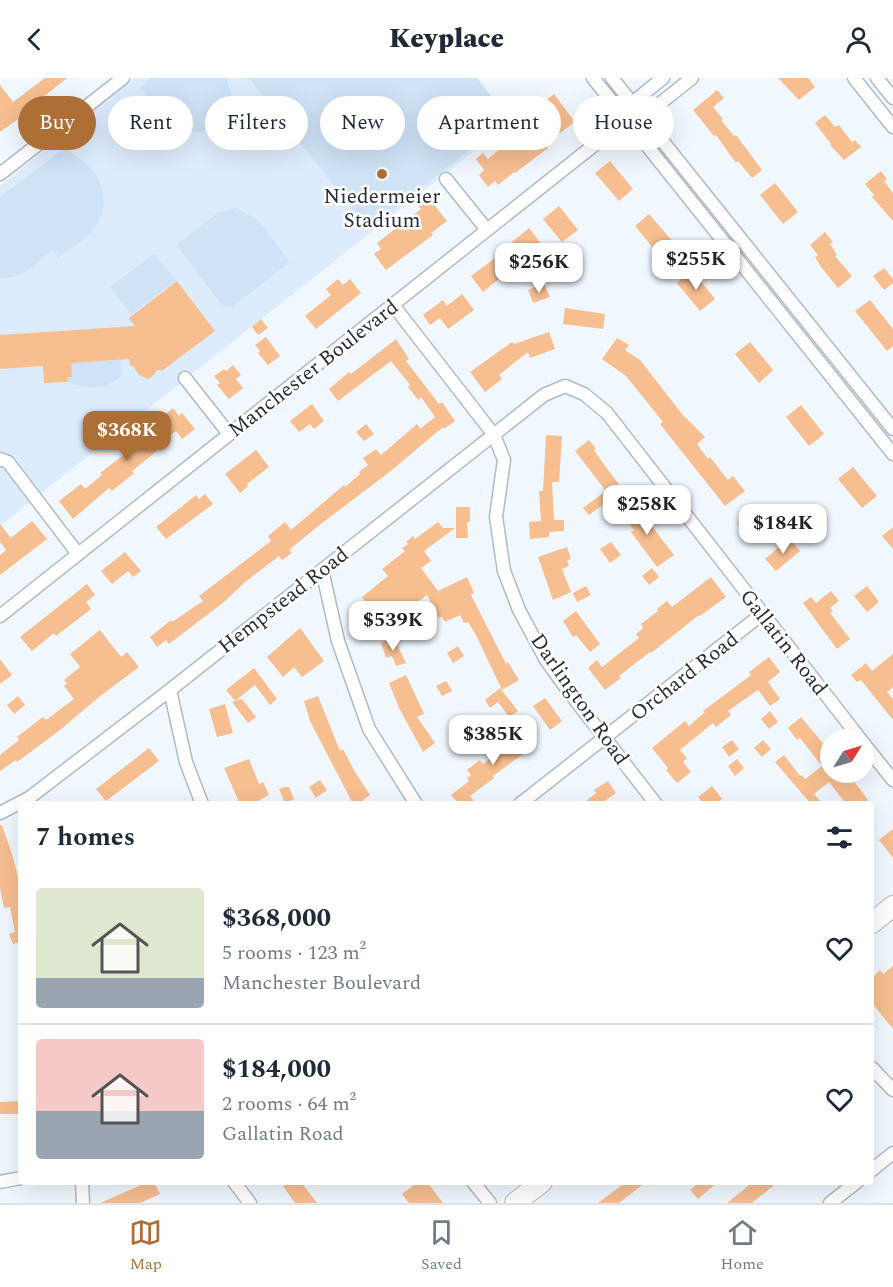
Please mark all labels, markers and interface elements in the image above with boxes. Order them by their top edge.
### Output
text: Keyplace [389,18,504,60]
icon: back [18,23,51,56]
icon: person [842,23,875,56]
chip: Buy [18,96,96,150]
chip: Rent [108,96,193,150]
chip: Filters [205,96,308,150]
chip: New [320,96,405,150]
chip: Apartment [417,96,561,150]
chip: House [573,96,674,150]
marker: Niedermeier Stadium [375,167,389,181]
place label: Niedermeier Stadium [323,181,441,237]
pin: $255K [654,240,738,291]
pin: $256K [497,243,581,294]
text: $255K [666,244,726,274]
text: $256K [509,247,569,277]
street label: Manchester Boulevard [221,292,406,446]
pin: $368K [85,411,169,462]
text: $368K [97,415,157,445]
pin: $258K [605,485,689,536]
text: $258K [617,489,677,519]
pin: $184K [741,504,825,555]
text: $184K [753,508,813,538]
street label: Hempstead Road [211,539,356,662]
street label: Gallatin Road [731,582,835,703]
pin: $539K [351,601,435,652]
text: $539K [363,605,423,635]
street label: Orchard Road [623,624,746,730]
street label: Darlington Road [522,627,637,772]
pin: $385K [451,715,535,766]
text: $385K [463,719,523,749]
north arrow [820,729,874,783]
map controls [820,729,874,783]
text: 7 homes [36,817,135,857]
icon: filters [823,821,856,854]
text: $368,000 [222,898,331,938]
icon: home [84,912,156,984]
icon: heart [823,932,856,965]
text: 5 rooms · 123 m² [222,938,366,968]
text: Manchester Boulevard [222,968,421,998]
text: $184,000 [222,1049,331,1089]
icon: home [84,1063,156,1135]
icon: heart [823,1083,856,1116]
text: 2 rooms · 64 m² [222,1089,356,1119]
text: Gallatin Road [222,1119,344,1149]
tab: Map [129,1216,162,1276]
tab: Saved [421,1216,462,1276]
tab: Home [721,1216,764,1276]

